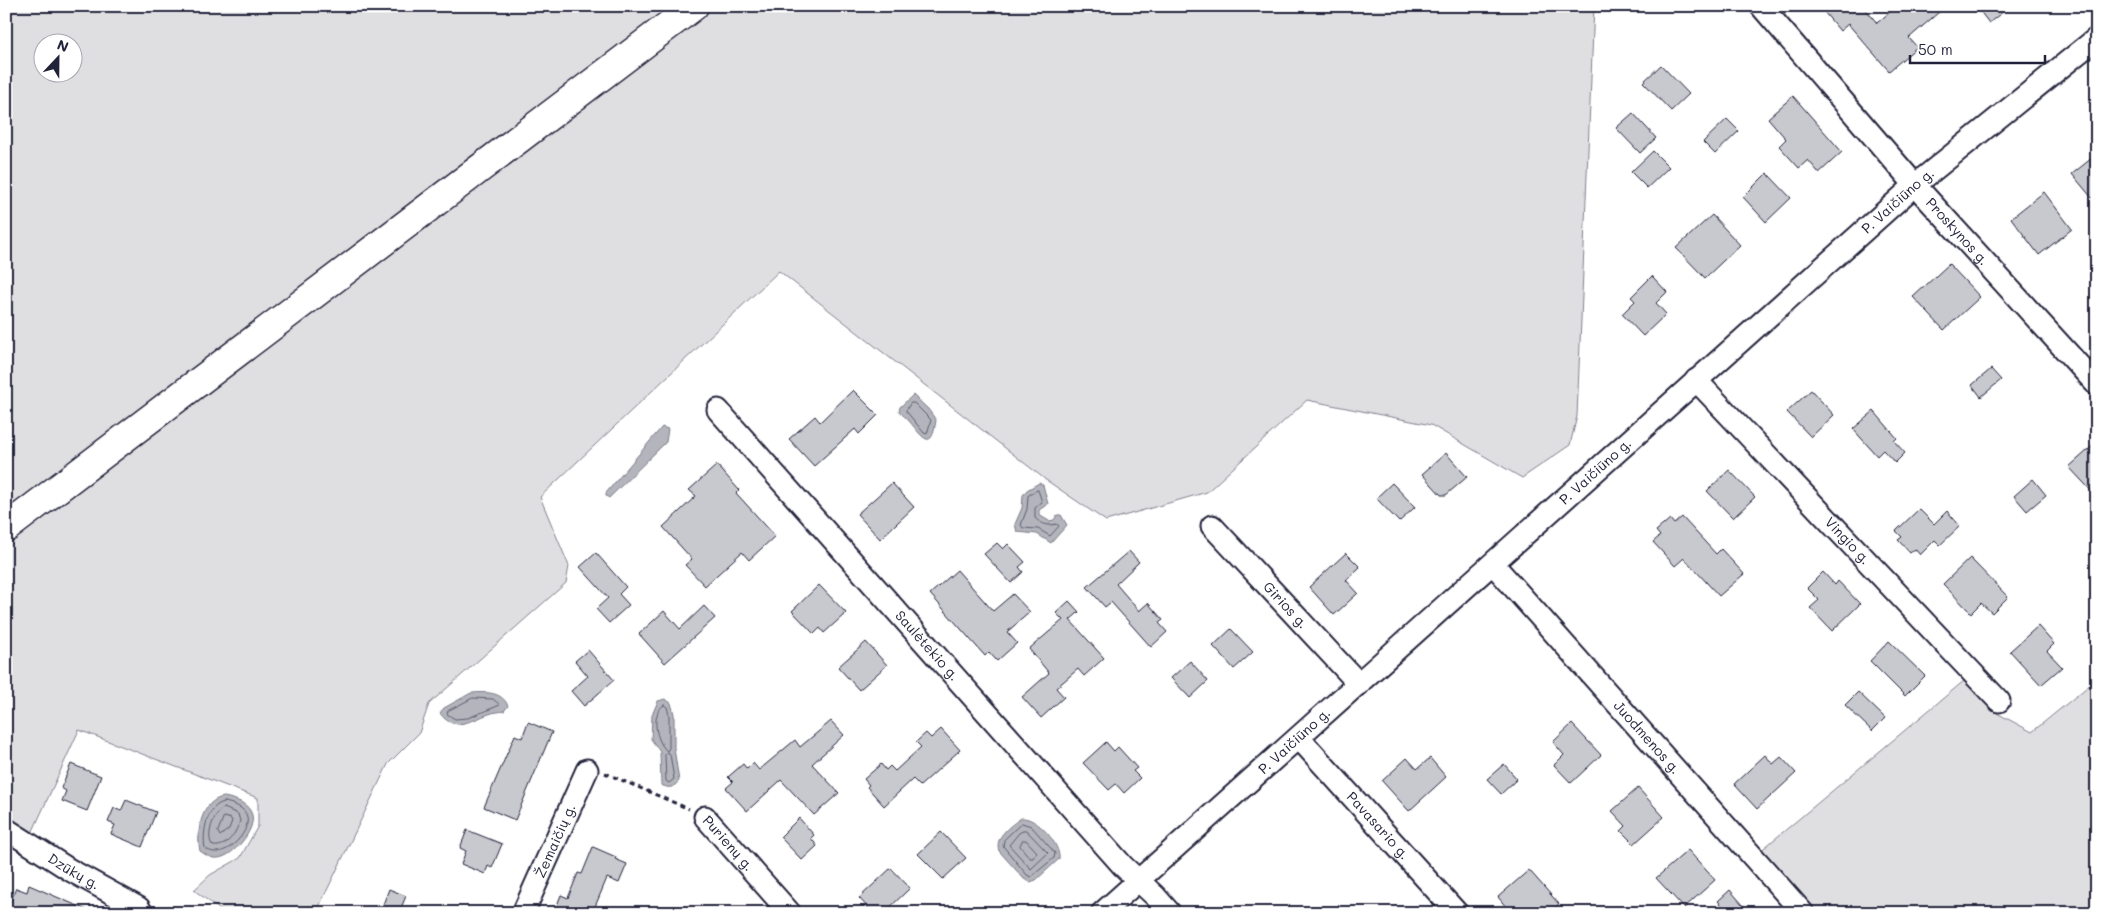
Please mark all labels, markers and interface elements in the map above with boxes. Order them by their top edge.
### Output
north arrow [32,32,82,82]
scale bar [1910,32,2046,64]
text: N [55,35,72,56]
text: 50 m [1918,39,1953,59]
street label: P. Vaičiūno g. [1857,163,1938,238]
street label: Proskynos g. [1922,193,1993,269]
street label: P. Vaičiūno g. [1555,434,1635,508]
street label: Vingio g. [1821,513,1875,568]
street label: Girios g. [1259,577,1313,632]
street label: Saulėtekio g. [891,606,964,684]
street label: Juodmenos g. [1610,696,1685,778]
street label: P. Vaičiūno g. [1254,703,1334,778]
street label: Pavasario g. [1343,787,1414,863]
street label: Žemaičių g. [530,801,580,881]
street label: Purienų g. [699,811,758,875]
street label: Dzūkų g. [45,848,103,894]

